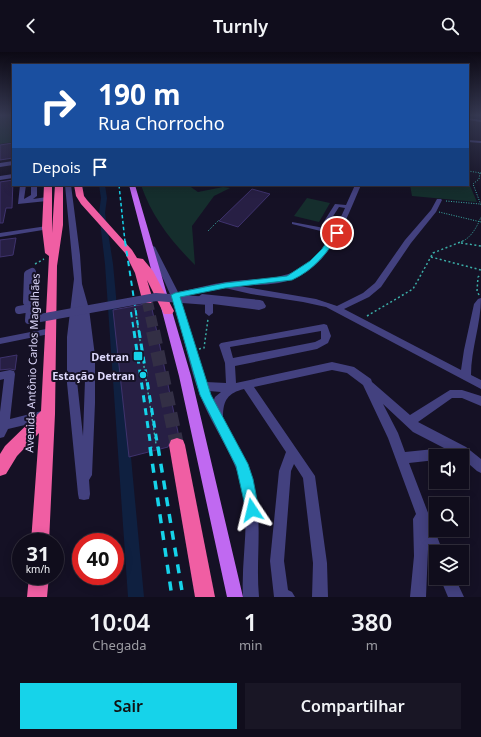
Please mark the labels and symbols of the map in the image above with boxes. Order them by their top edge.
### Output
pin [320,216,354,250]
street label: Avenida Antônio Carlos Magalhães [21,273,43,453]
place label: Detran [91,349,129,364]
marker: Detran [132,350,144,362]
place label: Estação Detran [52,368,135,383]
marker: Estação Detran [138,370,148,380]
position arrow [231,489,273,531]
speed limit sign: 40 [72,533,124,585]

